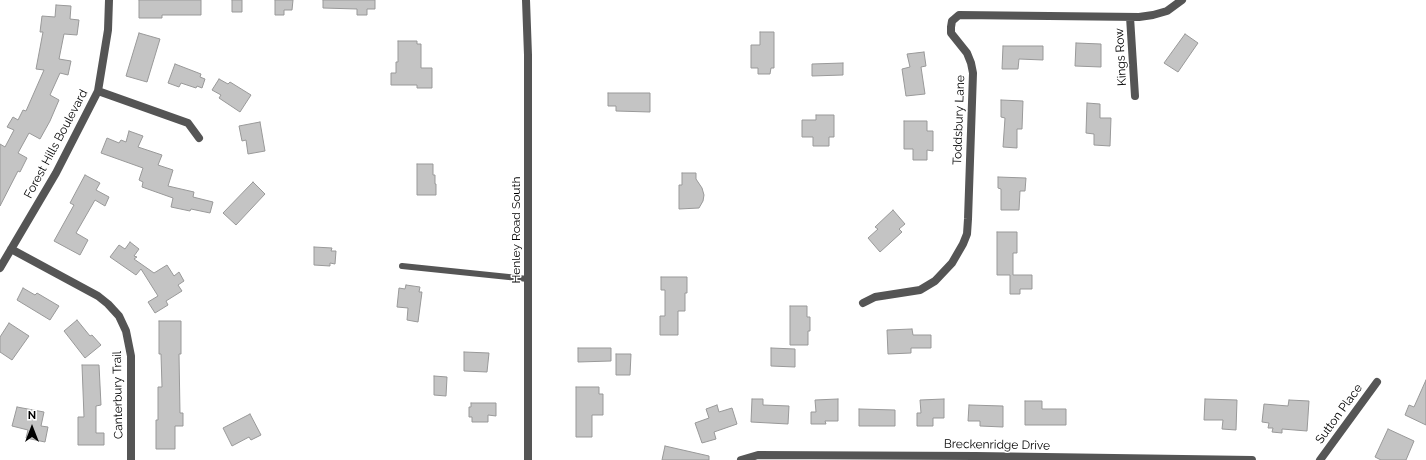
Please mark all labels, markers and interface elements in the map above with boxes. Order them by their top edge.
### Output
street label: Kings Row [1112,28,1130,86]
street label: Toddsbury Lane [950,75,968,165]
street label: Forest Hills Boulevard [21,87,91,201]
street label: Henley Road South [509,177,523,283]
street label: Canterbury Trail [110,351,126,439]
street label: Sutton Place [1312,381,1366,447]
north arrow [12,408,52,448]
text: N [28,409,36,422]
street label: Breckenridge Drive [944,437,1050,453]

